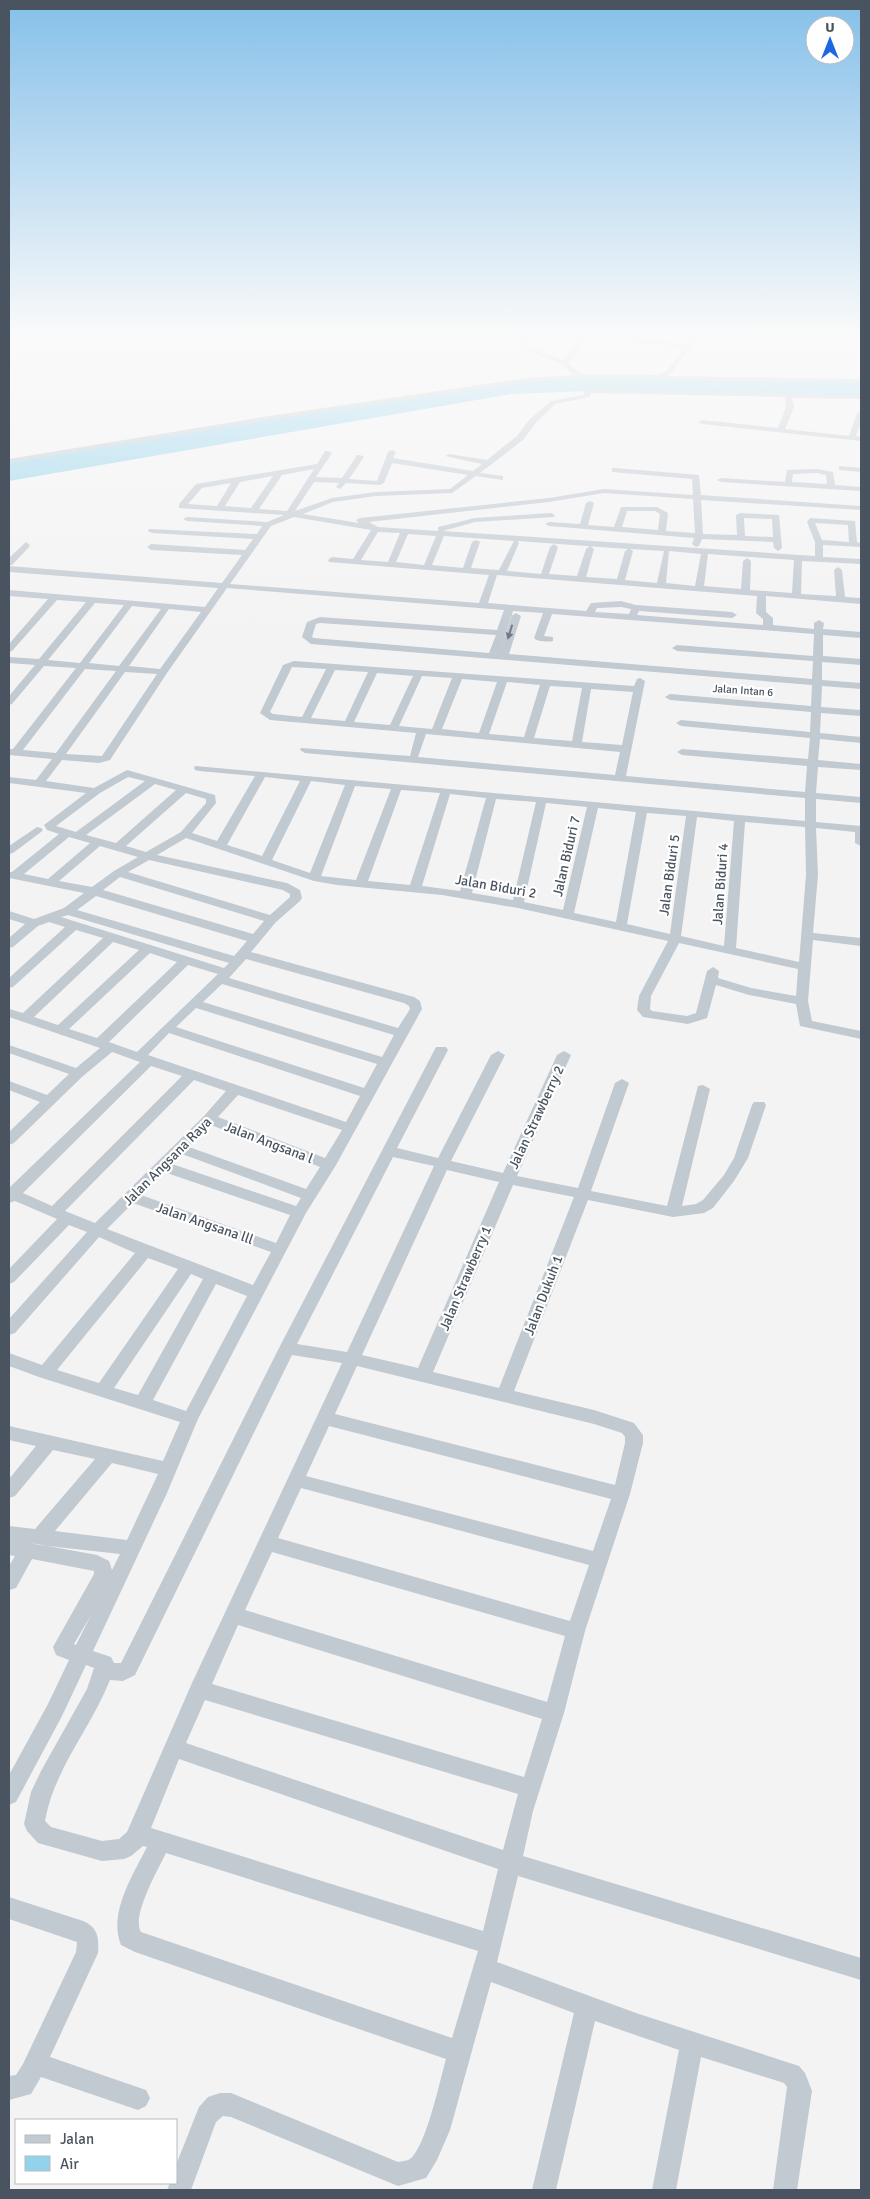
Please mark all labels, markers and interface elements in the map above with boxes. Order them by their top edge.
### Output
north arrow [805,15,855,65]
text: U [825,19,835,36]
one-way arrow [506,625,514,640]
street label: Jalan Intan 6 [712,682,774,699]
street label: Jalan Biduri 7 [549,814,584,898]
street label: Jalan Biduri 5 [655,833,684,917]
street label: Jalan Biduri 4 [709,842,732,926]
street label: Jalan Biduri 2 [454,871,538,902]
street label: Jalan Strawberry 2 [505,1063,568,1172]
street label: Jalan Angsana Raya [120,1114,215,1209]
street label: Jalan Angsana l [222,1118,316,1167]
street label: Jalan Angsana lll [154,1199,256,1248]
street label: Jalan Strawberry 1 [436,1223,495,1333]
street label: Jalan Dukuh 1 [520,1253,567,1338]
legend [15,2119,178,2184]
text: Jalan [60,2130,94,2148]
text: Air [60,2155,79,2173]

